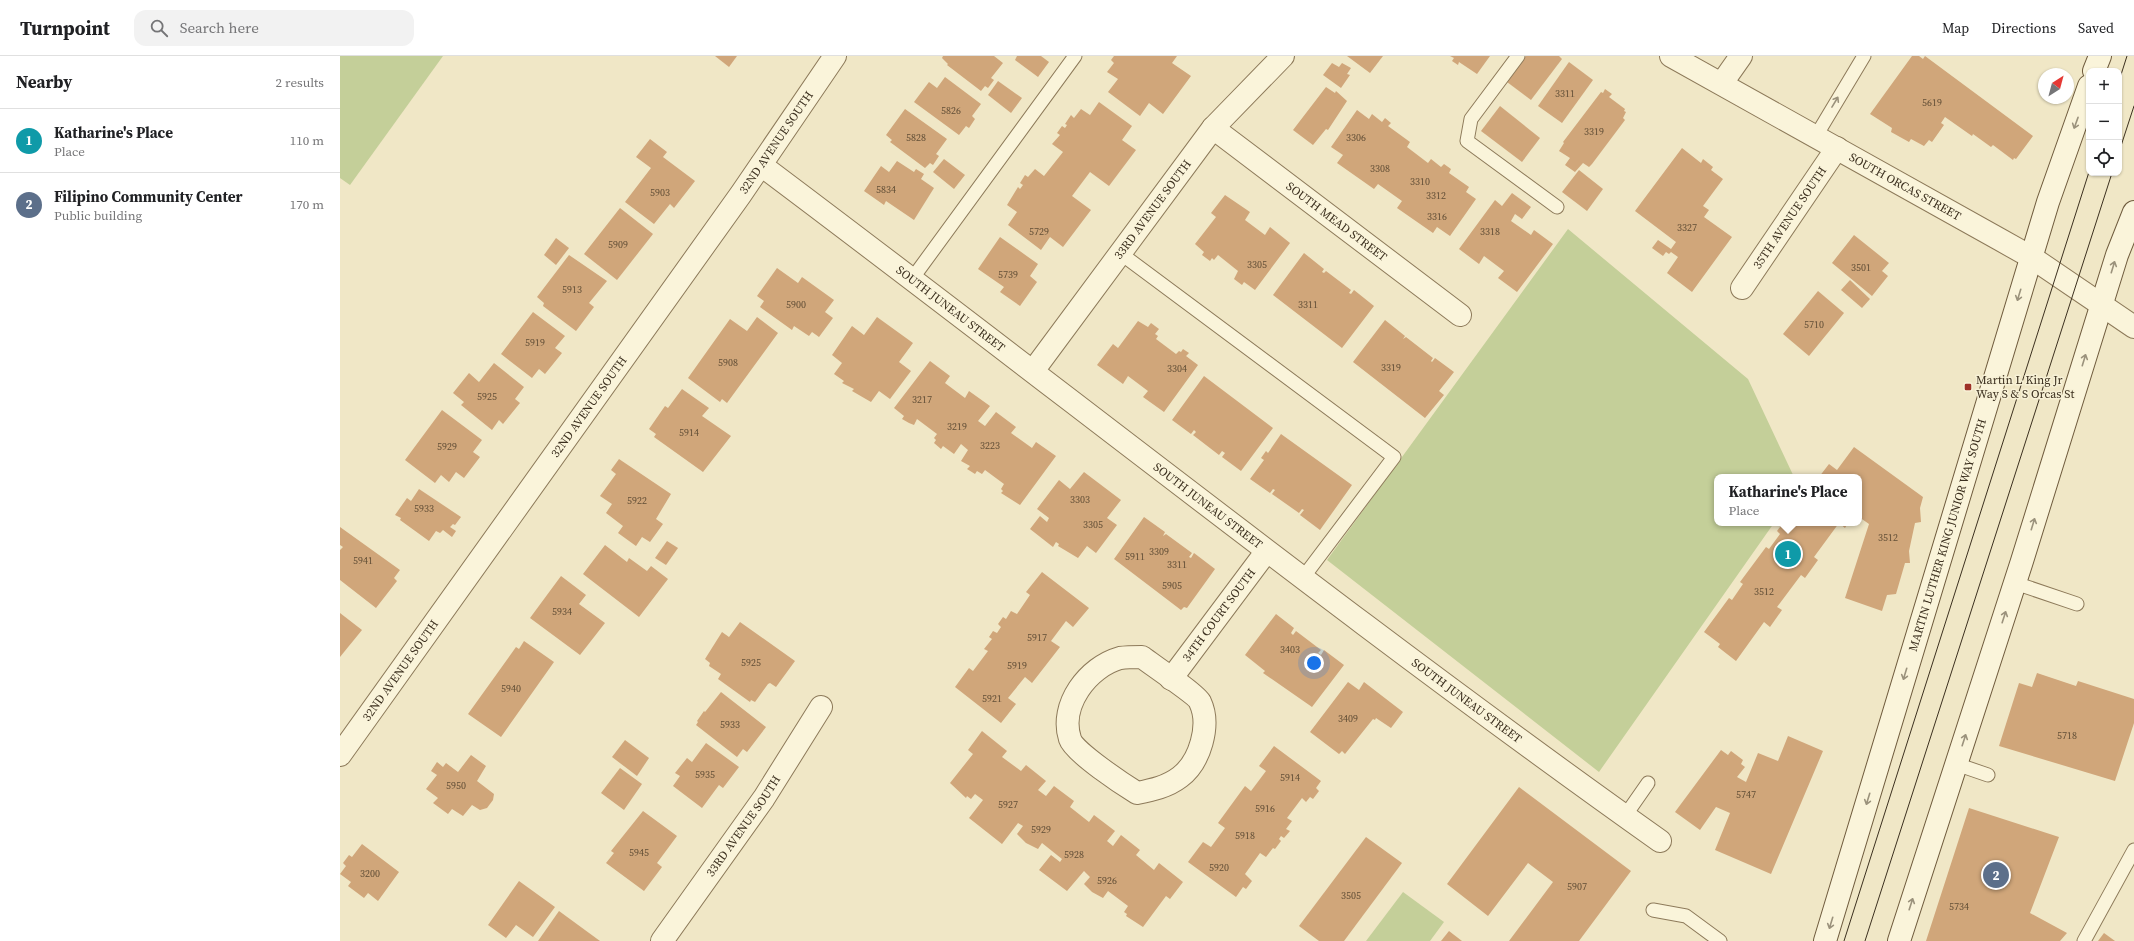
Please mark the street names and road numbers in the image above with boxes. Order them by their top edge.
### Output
street label: 32ND AVENUE SOUTH [735,88,817,197]
street label: SOUTH ORCAS STREET [1846,149,1964,225]
street label: 33RD AVENUE SOUTH [1110,156,1195,262]
street label: 35TH AVENUE SOUTH [1749,163,1830,272]
street label: SOUTH MEAD STREET [1283,178,1391,265]
street label: SOUTH JUNEAU STREET [893,262,1009,356]
street label: 32ND AVENUE SOUTH [547,353,631,461]
street label: MARTIN LUTHER KING JUNIOR WAY SOUTH [1905,417,1990,654]
street label: SOUTH JUNEAU STREET [1150,459,1266,553]
street label: 34TH COURT SOUTH [1179,565,1259,665]
street label: 32ND AVENUE SOUTH [359,617,442,724]
street label: SOUTH JUNEAU STREET [1408,655,1526,747]
street label: 33RD AVENUE SOUTH [703,772,784,880]

